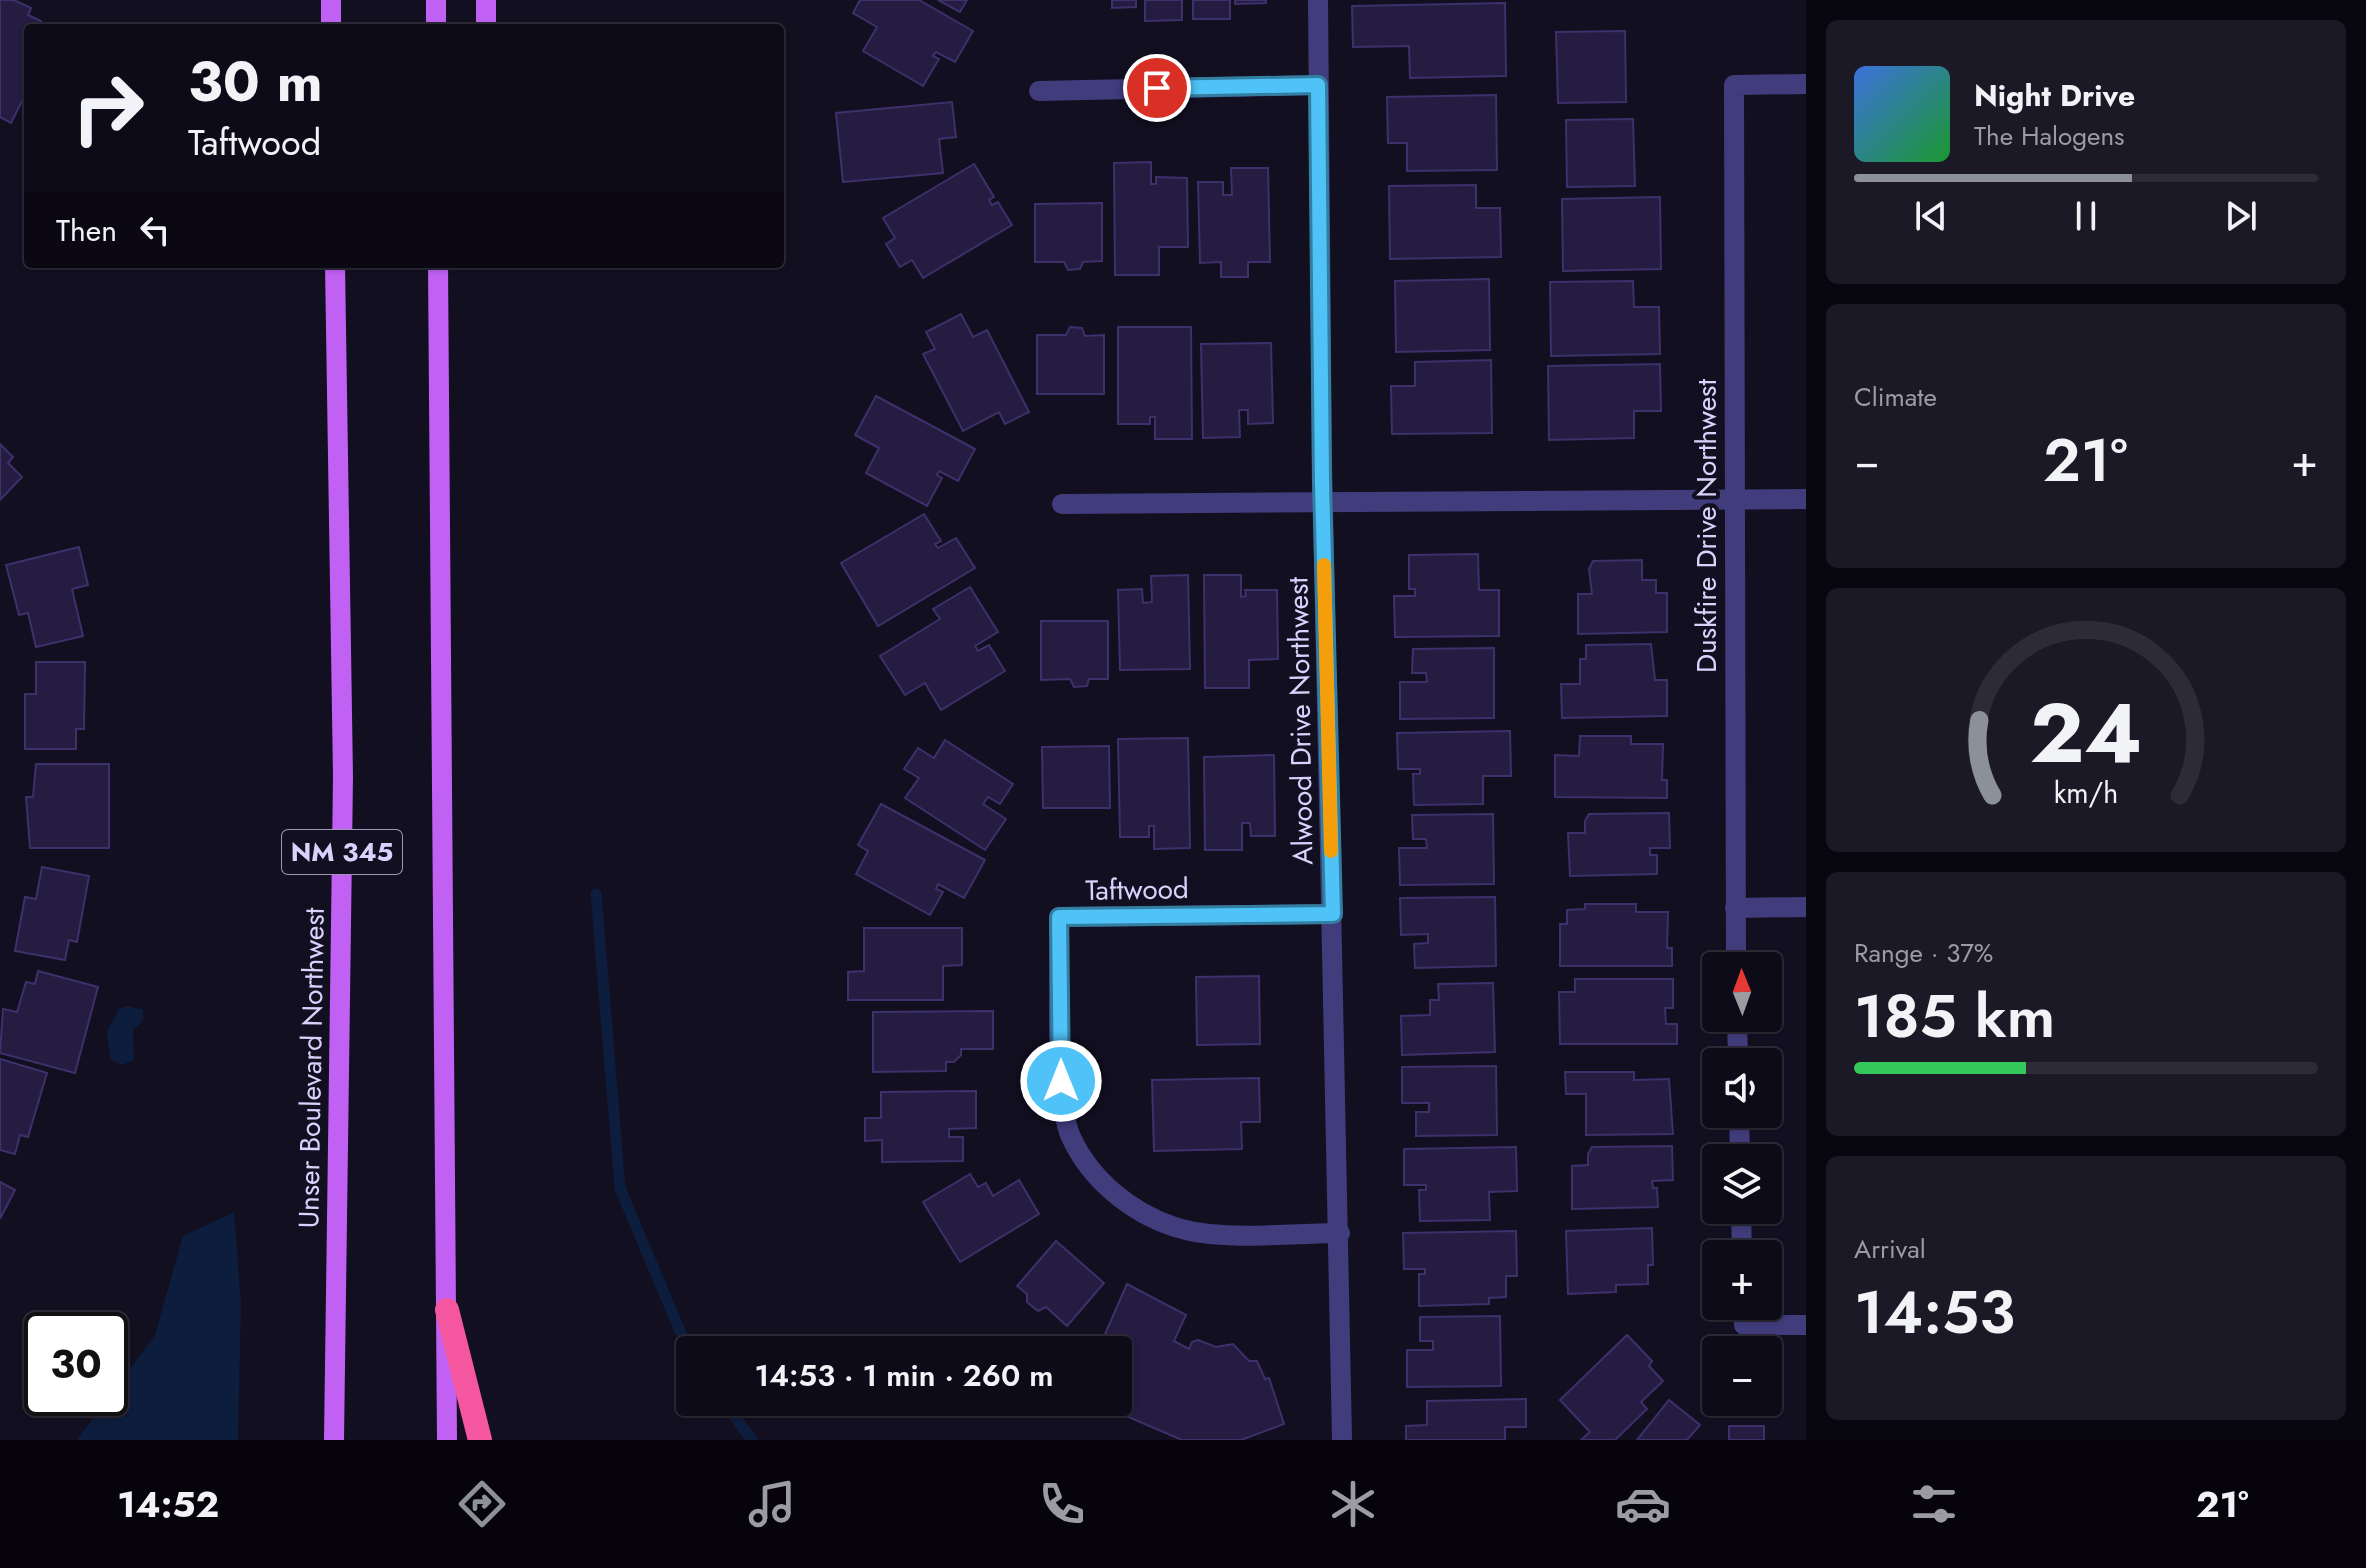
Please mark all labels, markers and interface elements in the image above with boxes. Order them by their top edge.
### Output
text: 30 m [188,41,323,122]
pin [1123,54,1191,122]
icon: right [56,56,160,160]
icon: arrive [1135,66,1179,110]
text: Night Drive [1974,74,2135,117]
text: Taftwood [188,116,321,168]
text: The Halogens [1974,117,2125,155]
icon: previous [1909,194,1953,238]
icon: pause [2064,194,2108,238]
icon: next [2219,194,2263,238]
icon: left [133,208,177,252]
text: Then [56,209,117,252]
text: Climate [1854,378,1937,416]
street label: Duskfire Drive Northwest [1686,379,1727,673]
text: 21° [2043,417,2128,504]
text: − [1854,429,1880,493]
text: + [2291,429,2318,493]
street label: Alwood Drive Northwest [1277,576,1324,865]
text: 24 [2030,673,2142,793]
text: km/h [2054,772,2118,814]
road number: NM 345 [282,830,402,874]
street label: Taftwood [1085,868,1189,911]
street label: Unser Boulevard Northwest [288,907,335,1229]
text: Range · 37% [1854,934,1993,972]
north arrow [1702,952,1782,1032]
map controls [1702,952,1782,1416]
text: 185 km [1854,973,2055,1060]
position arrow [1019,1039,1103,1123]
button: sound [1702,1048,1782,1128]
button: layers [1702,1144,1782,1224]
text: Arrival [1854,1230,1926,1268]
button: + [1702,1240,1782,1320]
text: 14:53 [1854,1269,2015,1356]
speed limit sign: 30 [24,1312,128,1416]
button: − [1702,1336,1782,1416]
text: 14:53 · 1 min · 260 m [755,1354,1053,1397]
icon: directions [454,1476,510,1532]
icon: music [744,1476,800,1532]
icon: phone [1034,1476,1090,1532]
icon: climate [1325,1476,1381,1532]
icon: car [1615,1476,1671,1532]
icon: filters [1906,1476,1962,1532]
text: 14:52 [117,1478,219,1530]
text: 21° [2196,1478,2249,1530]

